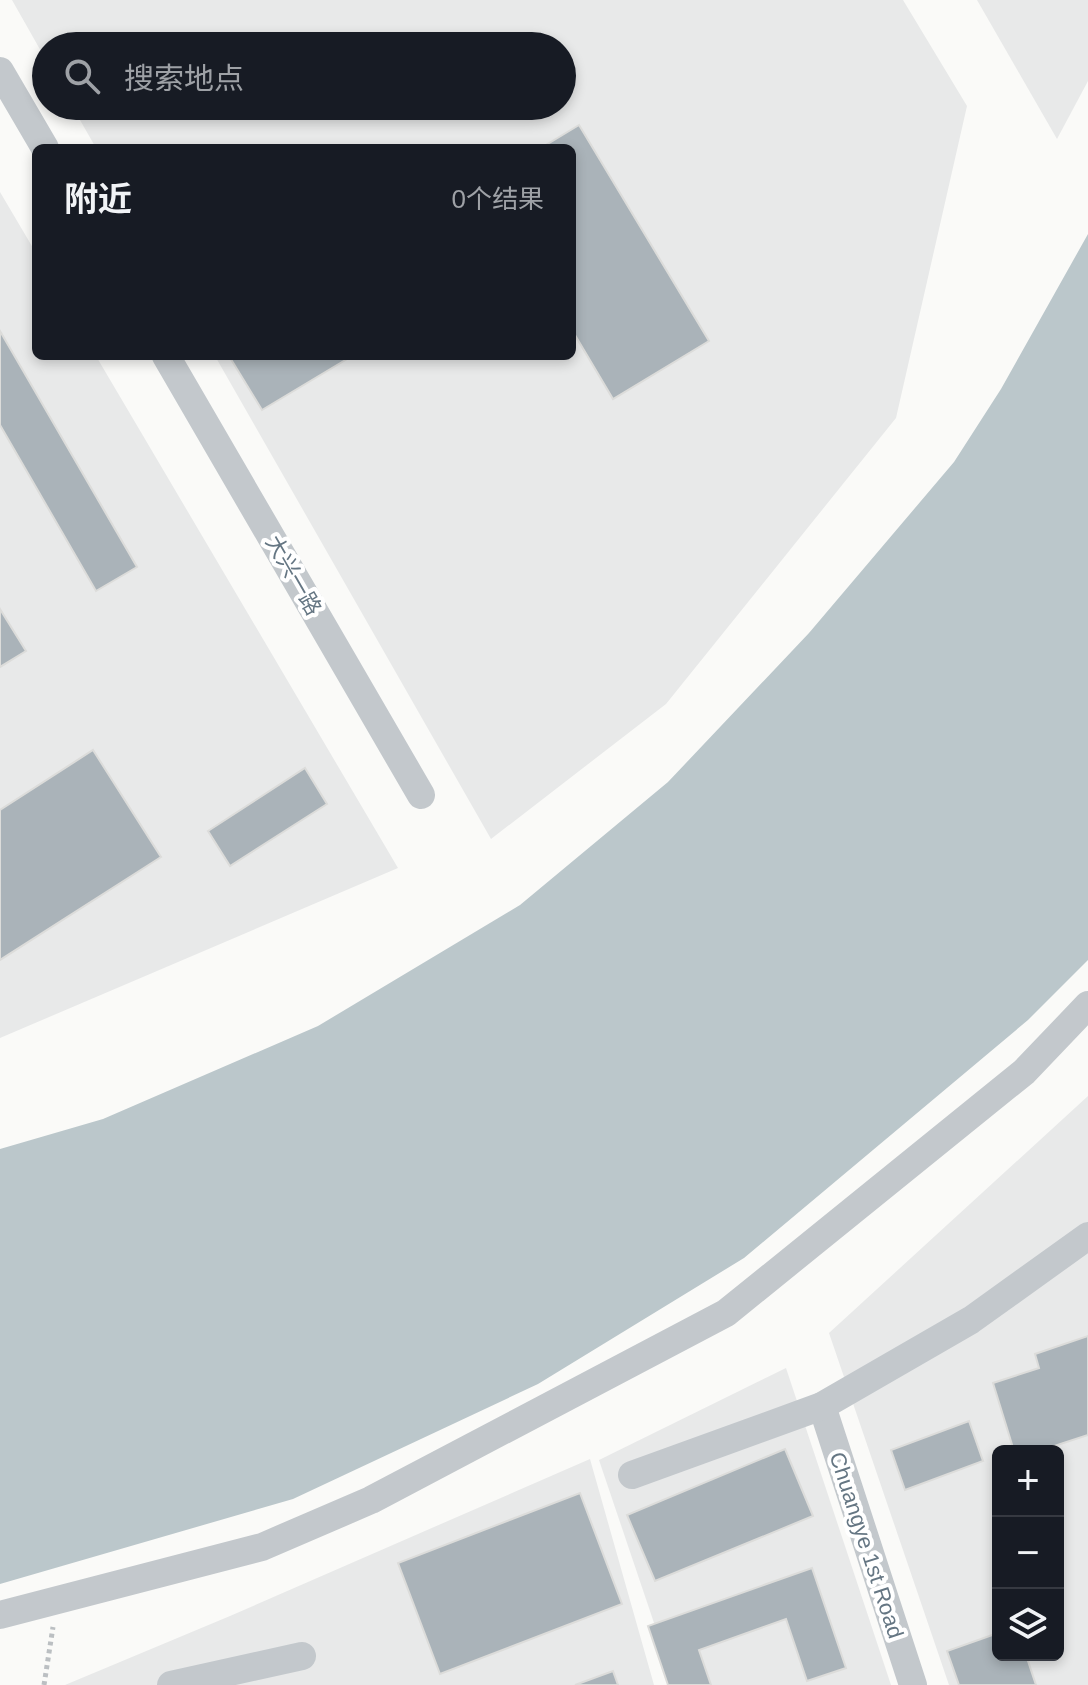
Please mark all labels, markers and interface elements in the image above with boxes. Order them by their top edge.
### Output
search box [32,32,576,120]
icon: search [60,54,104,98]
text: 搜索地点 [124,62,244,95]
text: 附近 [64,180,132,218]
text: 0个结果 [452,184,544,214]
street label: 大兴一路 [261,531,326,620]
map controls [992,1445,1064,1661]
button: + [992,1445,1064,1517]
street label: Chuangye 1st Road [825,1449,908,1641]
button: − [992,1517,1064,1589]
button: layers [992,1589,1064,1661]

